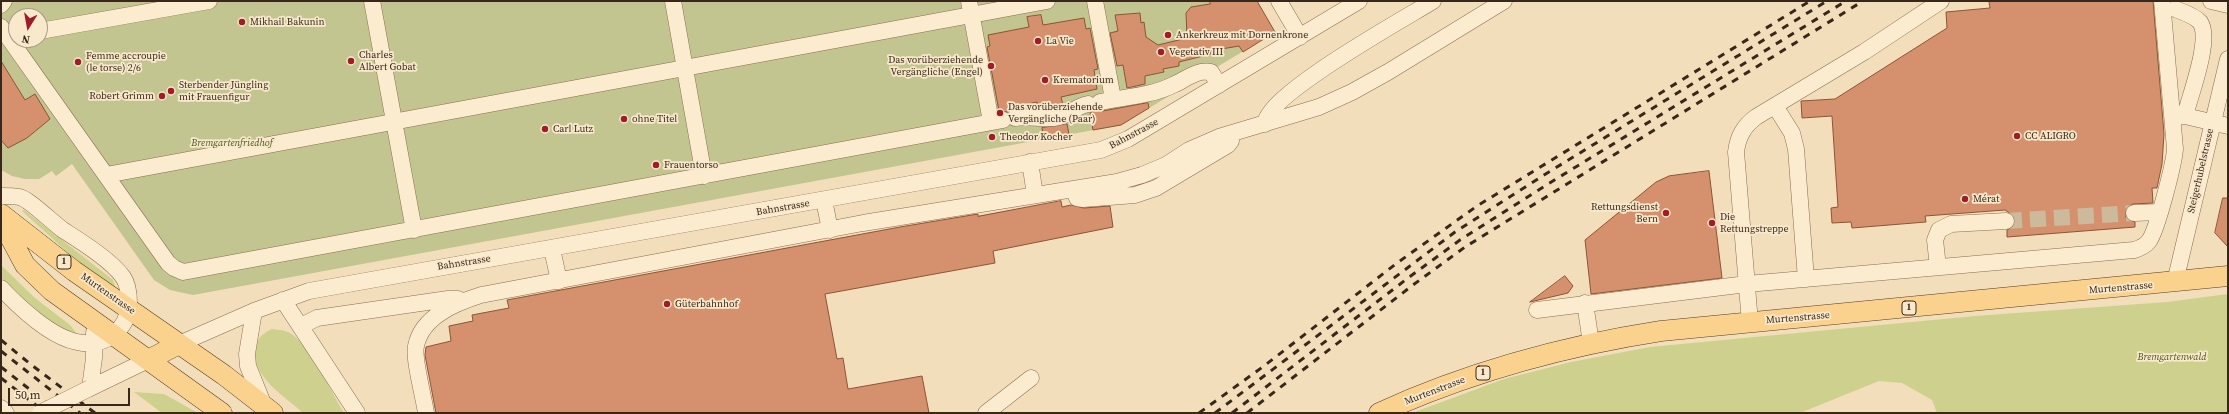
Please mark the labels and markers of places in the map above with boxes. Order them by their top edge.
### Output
place label: Mikhail Bakunin [250,16,325,28]
marker: Mikhail Bakunin [237,17,247,27]
place label: Ankerkreuz mit Dornenkrone [1176,29,1308,41]
marker: Ankerkreuz mit Dornenkrone [1163,30,1173,40]
place label: La Vie [1046,35,1074,47]
marker: La Vie [1033,36,1043,46]
place label: Vegetativ III [1169,46,1223,58]
marker: Vegetativ III [1156,47,1166,57]
place label: Charles Albert Gobat [359,49,416,72]
place label: Femme accroupie (le torse) 2/6 [86,50,166,74]
place label: Das vorüberziehende Vergängliche (Engel) [888,54,983,78]
marker: Charles Albert Gobat [346,56,356,66]
marker: Femme accroupie (le torse) 2/6 [73,57,83,67]
marker: Das vorüberziehende Vergängliche (Engel) [986,61,996,71]
place label: Krematorium [1053,74,1114,86]
marker: Krematorium [1040,75,1050,85]
place label: Sterbender Jüngling mit Frauenfigur [179,79,268,102]
marker: Sterbender Jüngling mit Frauenfigur [166,86,176,96]
place label: Robert Grimm [89,90,154,102]
marker: Robert Grimm [157,91,167,101]
place label: Das vorüberziehende Vergängliche (Paar) [1008,101,1103,124]
marker: Das vorüberziehende Vergängliche (Paar) [995,108,1005,118]
place label: ohne Titel [632,113,677,125]
marker: ohne Titel [619,114,629,124]
place label: Carl Lutz [553,123,593,135]
marker: Carl Lutz [540,124,550,134]
place label: CC ALIGRO [2025,130,2076,142]
place label: Theodor Kocher [1000,131,1072,143]
marker: CC ALIGRO [2012,131,2022,141]
marker: Theodor Kocher [987,132,997,142]
place label: Frauentorso [664,159,718,171]
marker: Frauentorso [651,160,661,170]
place label: Mérat [1973,193,1999,205]
marker: Mérat [1960,194,1970,204]
place label: Rettungsdienst Bern [1591,201,1658,224]
marker: Rettungsdienst Bern [1661,208,1671,218]
place label: Die Rettungstreppe [1720,211,1789,234]
marker: Die Rettungstreppe [1707,218,1717,228]
place label: Güterbahnhof [675,298,738,310]
marker: Güterbahnhof [662,299,672,309]

